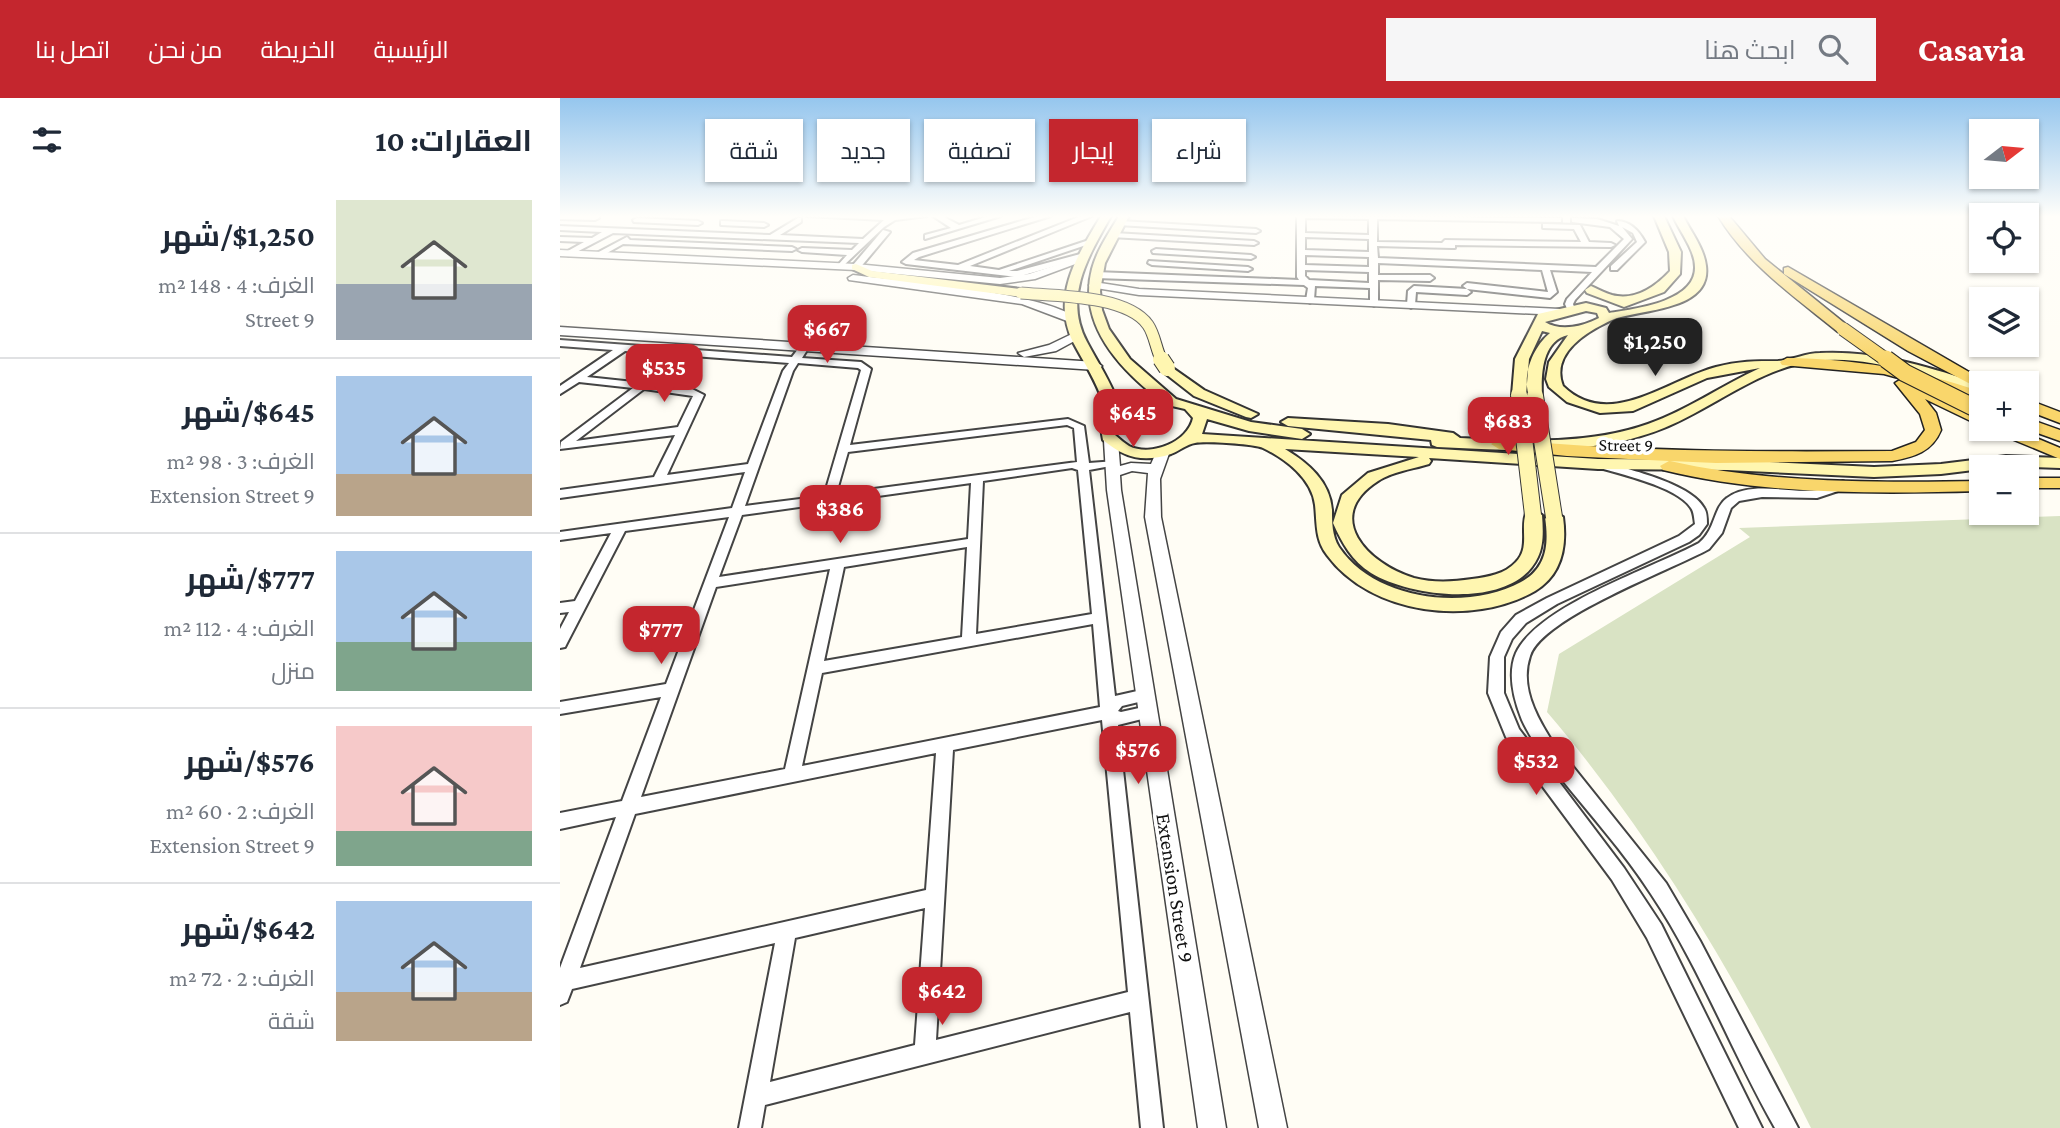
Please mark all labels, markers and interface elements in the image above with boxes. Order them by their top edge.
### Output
search box [1386,18,1876,81]
icon: search [1814,30,1852,68]
text: Casavia [1918,31,2025,68]
text: اتصل بنا [35,36,110,63]
text: من نحن [148,36,223,63]
text: الخريطة [261,36,335,63]
text: الرئيسية [373,36,449,63]
text: ابحث هنا [1704,36,1796,65]
chip: شقة [705,119,803,182]
chip: جديد [817,119,910,182]
chip: تصفية [924,119,1035,182]
chip: إيجار [1049,119,1138,182]
chip: شراء [1152,119,1246,182]
north arrow [1969,119,2039,189]
map controls [1969,119,2039,525]
icon: filters [28,121,66,159]
text: العقارات: 10 [375,124,532,157]
button: locate [1969,203,2039,273]
text: $1,250/شهر [161,219,315,252]
icon: home [392,228,476,312]
text: الغرف: 4 · 148 m² [158,272,315,298]
button: layers [1969,287,2039,357]
text: Street 9 [245,306,315,332]
pin: $667 [786,306,868,365]
text: $667 [804,315,850,341]
pin: $1,250 [1598,318,1712,378]
text: $1,250 [1623,328,1687,354]
pin: $535 [623,344,705,404]
text: $535 [642,354,686,380]
button: + [1969,371,2039,441]
pin: $645 [1092,390,1174,449]
text: $645/شهر [182,395,315,428]
pin: $683 [1467,398,1549,457]
text: $645 [1109,399,1157,425]
icon: home [392,404,476,488]
text: $683 [1484,407,1532,433]
street label: Street 9 [1598,435,1654,455]
text: الغرف: 3 · 98 m² [167,448,315,474]
button: − [1969,455,2039,525]
text: Extension Street 9 [149,482,315,508]
pin: $386 [799,486,881,545]
text: $386 [816,495,864,521]
text: $777/شهر [186,562,315,595]
icon: home [392,579,476,663]
pin: $777 [620,606,702,666]
text: الغرف: 4 · 112 m² [164,615,315,641]
text: $777 [639,616,683,642]
text: منزل [271,658,315,684]
pin: $576 [1097,726,1179,786]
text: $576 [1115,736,1161,762]
pin: $532 [1495,738,1577,797]
text: $576/شهر [185,745,315,778]
text: $532 [1514,747,1558,773]
icon: home [392,754,476,838]
text: الغرف: 2 · 60 m² [166,798,315,824]
street label: Extension Street 9 [1151,811,1199,965]
text: Extension Street 9 [149,832,315,858]
text: $642/شهر [182,912,315,945]
icon: home [392,929,476,1013]
text: الغرف: 2 · 72 m² [169,965,315,991]
pin: $642 [901,968,983,1027]
text: $642 [918,977,966,1003]
text: شقة [268,1008,315,1034]

